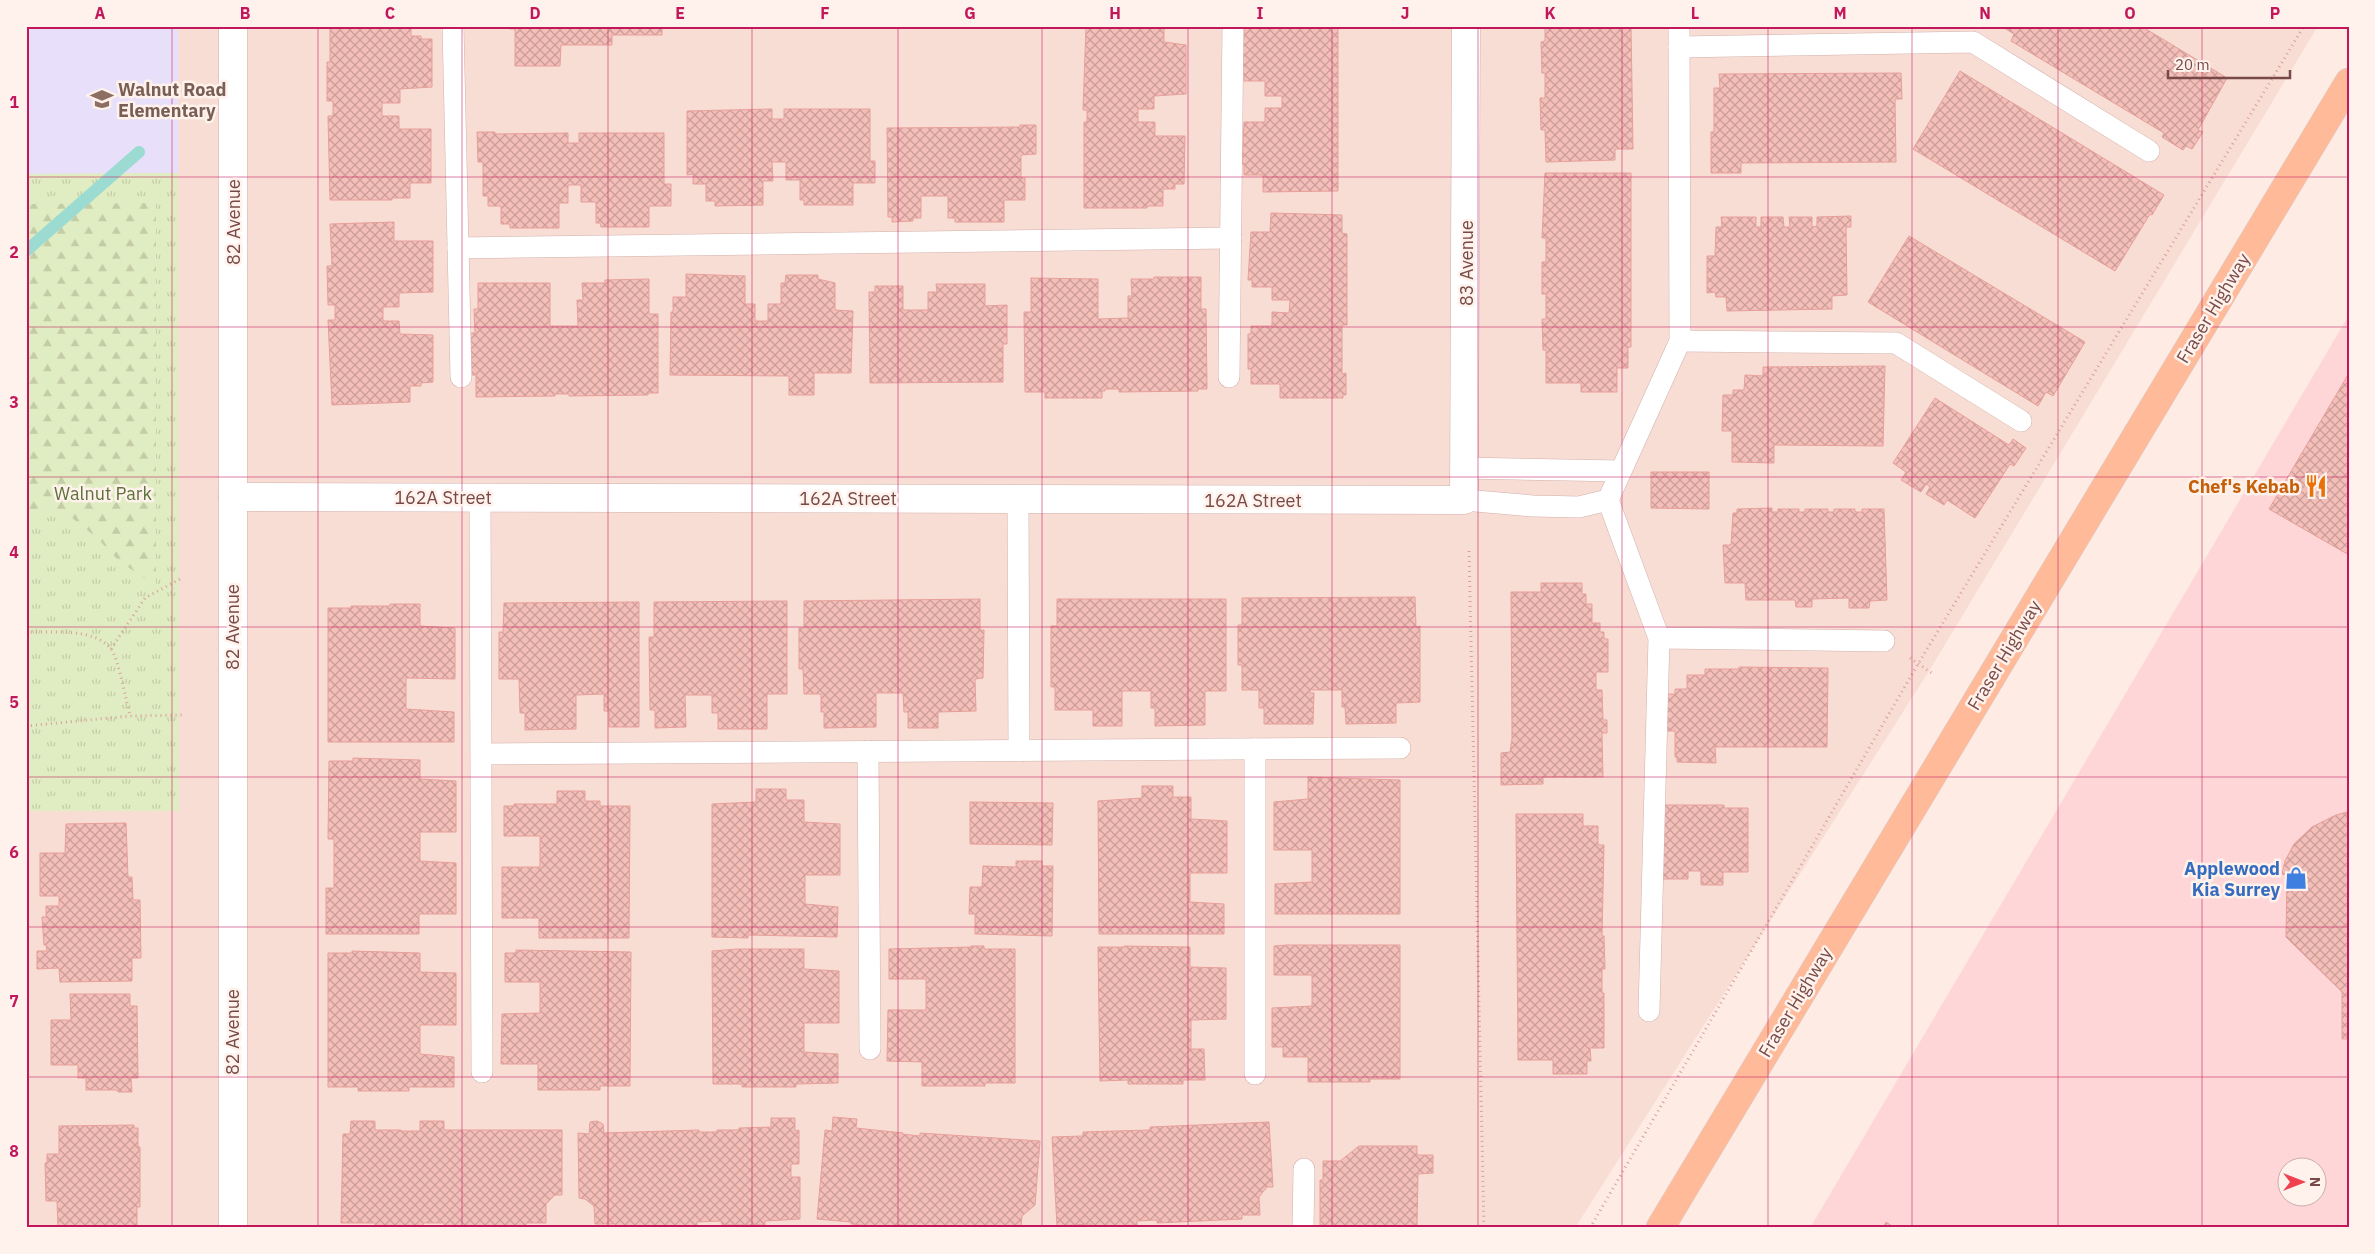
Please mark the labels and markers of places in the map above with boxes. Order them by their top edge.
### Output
place label: Walnut Road Elementary [118,78,226,122]
school or university icon: Walnut Road Elementary [89,86,115,112]
restaurant icon: Chef's Kebab [2303,473,2329,499]
place label: Chef's Kebab [2188,475,2300,498]
place label: Applewood Kia Surrey [2184,857,2280,901]
shop icon: Applewood Kia Surrey [2283,865,2309,891]

